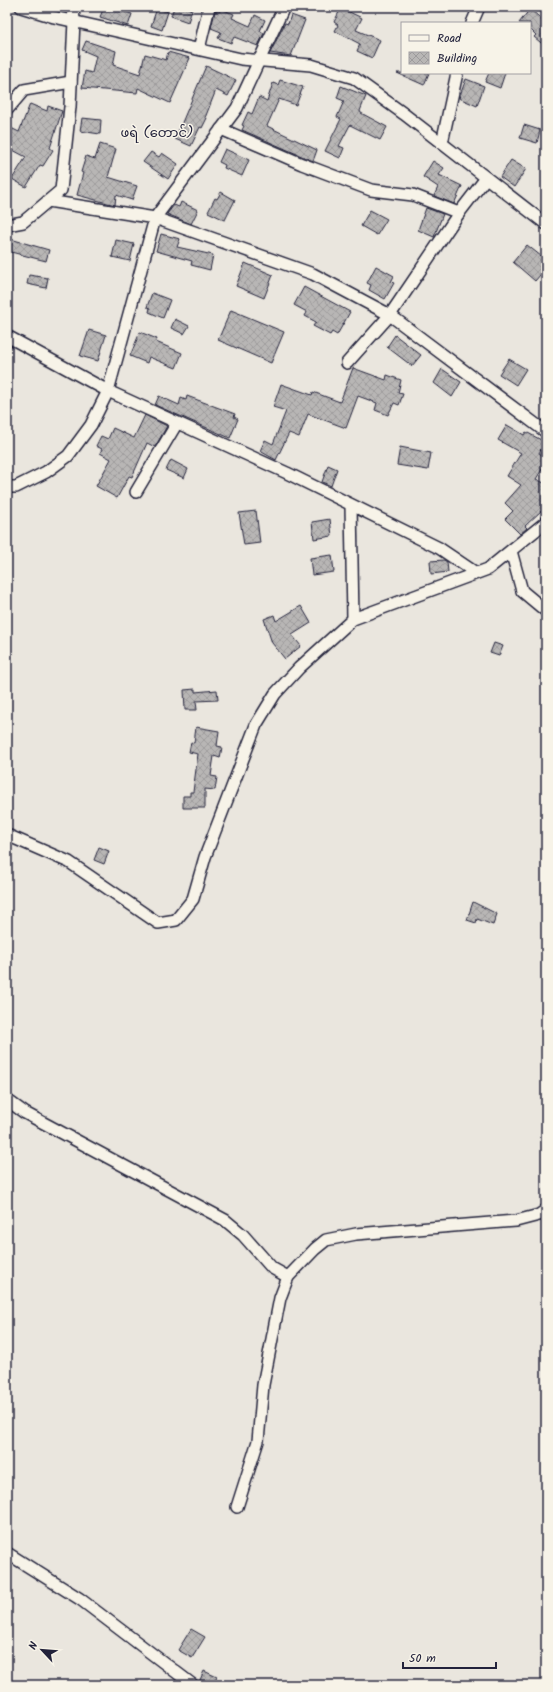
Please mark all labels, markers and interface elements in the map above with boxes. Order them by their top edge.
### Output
legend [401,22,531,74]
text: Road [437,29,462,48]
text: Building [437,49,477,68]
district label: ဖရဲ (တောင်) [121,123,193,144]
north arrow [22,1630,62,1670]
text: N [24,1639,44,1653]
scale bar [403,1644,496,1670]
text: 50 m [409,1649,436,1668]

